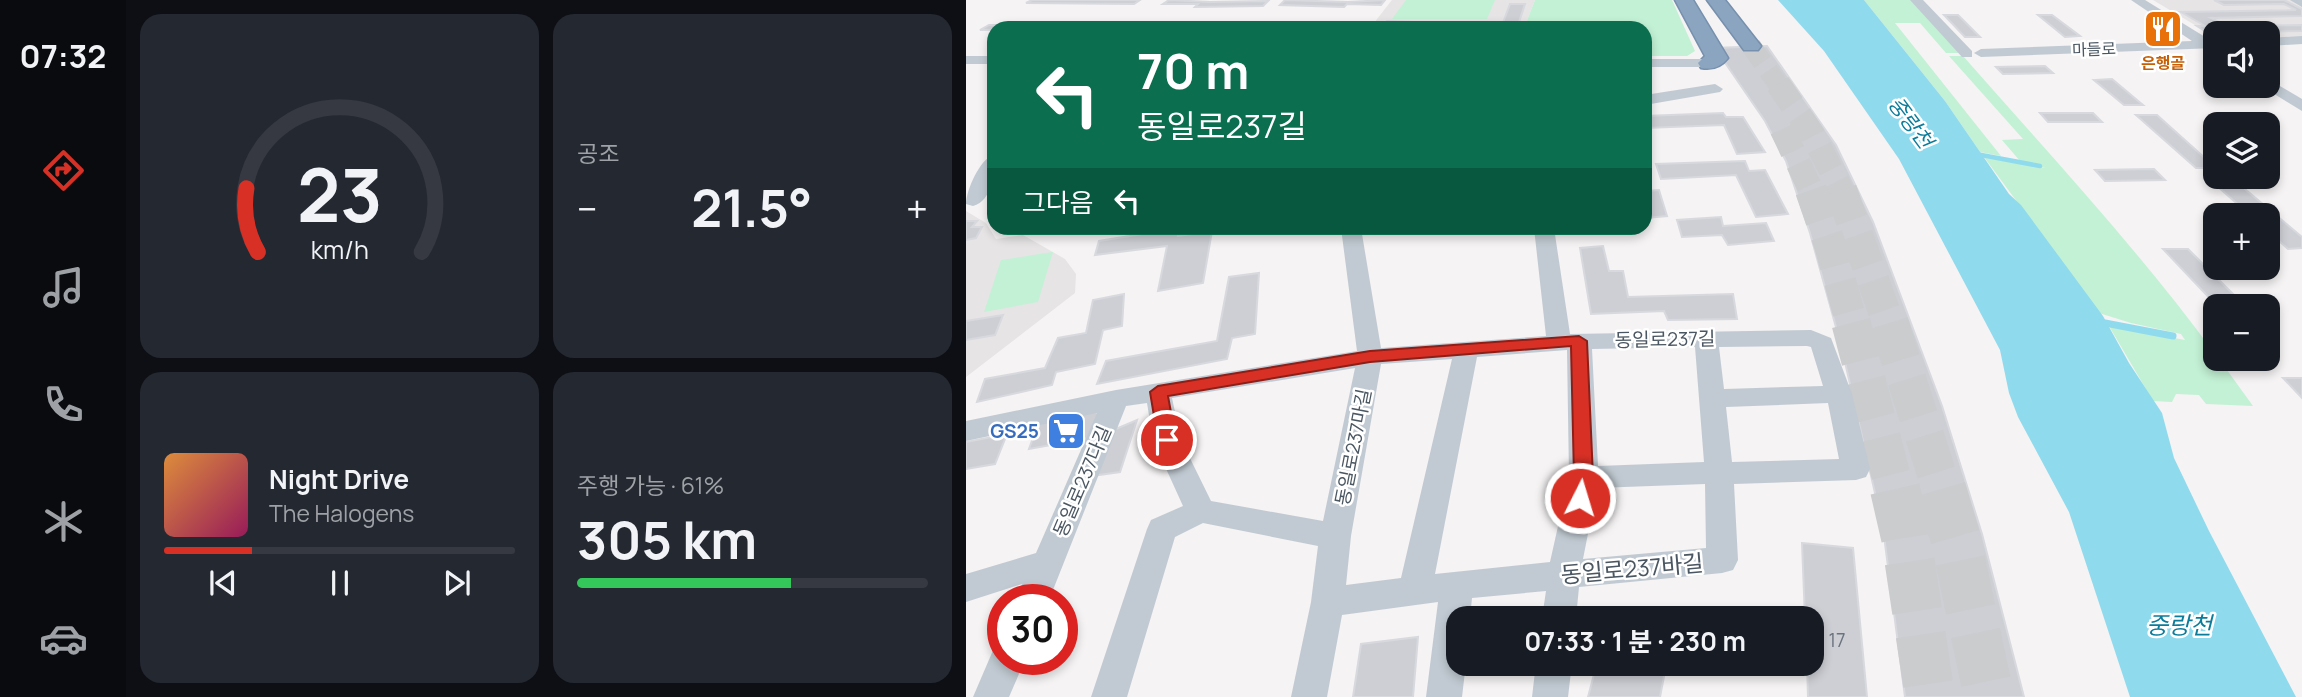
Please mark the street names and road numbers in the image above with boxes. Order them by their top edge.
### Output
street label: 마들로 [2072,37,2117,61]
street label: 동일로237길 [1614,325,1716,353]
street label: 동일로237마길 [1329,386,1377,508]
street label: 동일로237다길 [1047,421,1117,541]
street label: 동일로237바길 [1559,546,1705,590]

